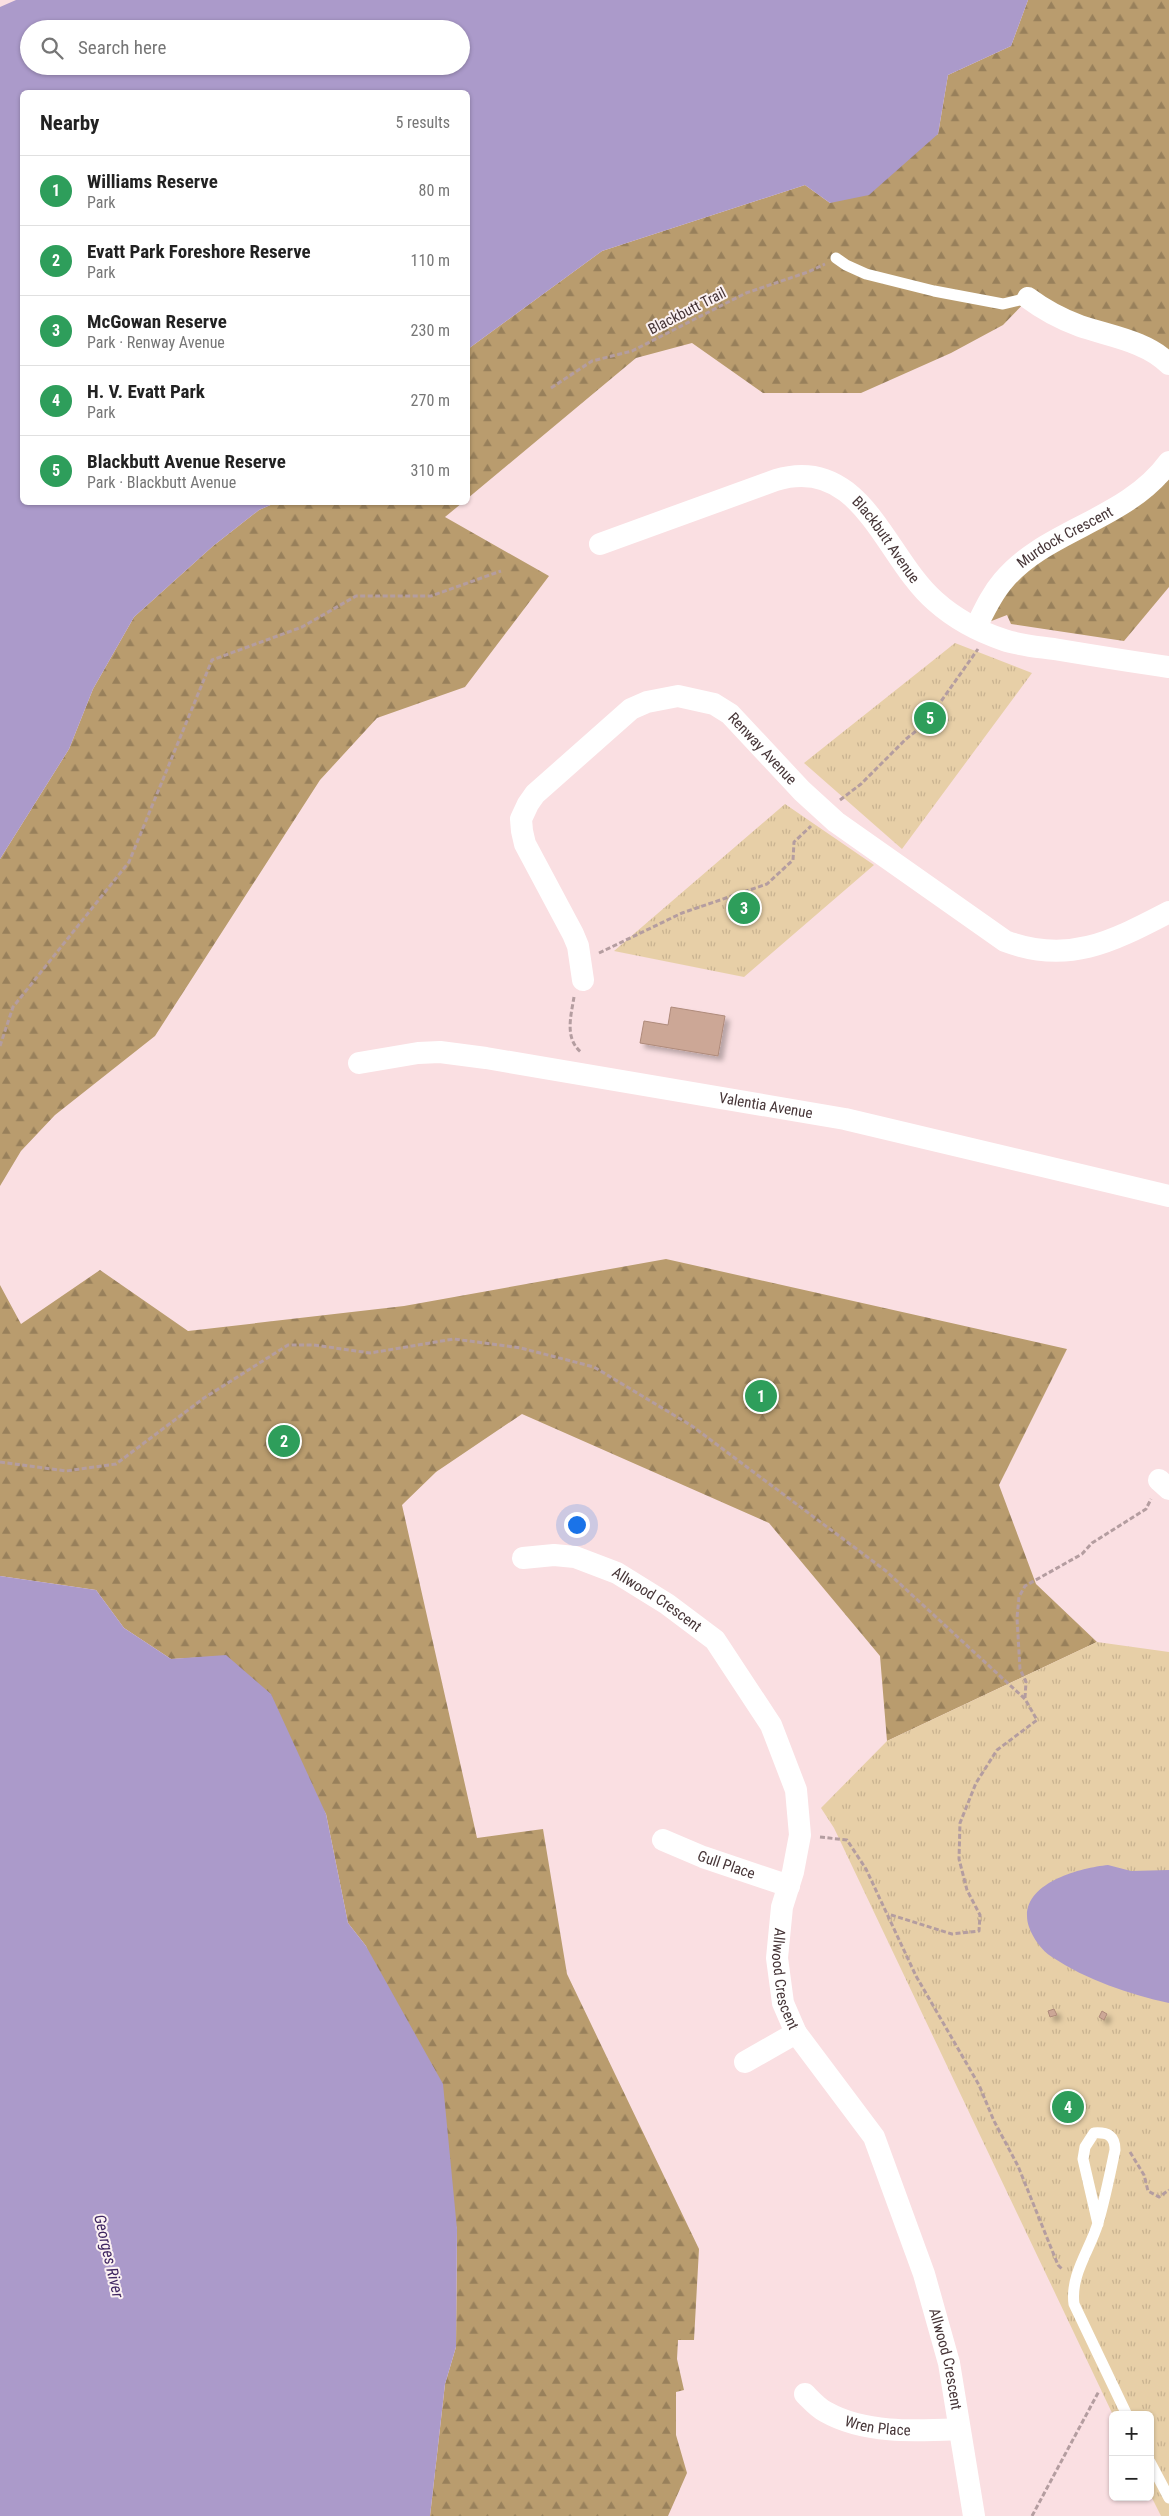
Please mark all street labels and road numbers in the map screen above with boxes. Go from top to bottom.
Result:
street label: Blackbutt Trail [645,284,729,338]
street label: Blackbutt Avenue [848,493,923,587]
street label: Murdock Crescent [1013,503,1116,572]
street label: Renway Avenue [724,709,800,788]
street label: Valentia Avenue [718,1089,814,1122]
street label: Allwood Crescent [609,1563,705,1636]
street label: Gull Place [695,1847,757,1883]
street label: Allwood Crescent [768,1927,803,2033]
street label: Allwood Crescent [925,2306,966,2411]
street label: Wren Place [842,2412,911,2439]

